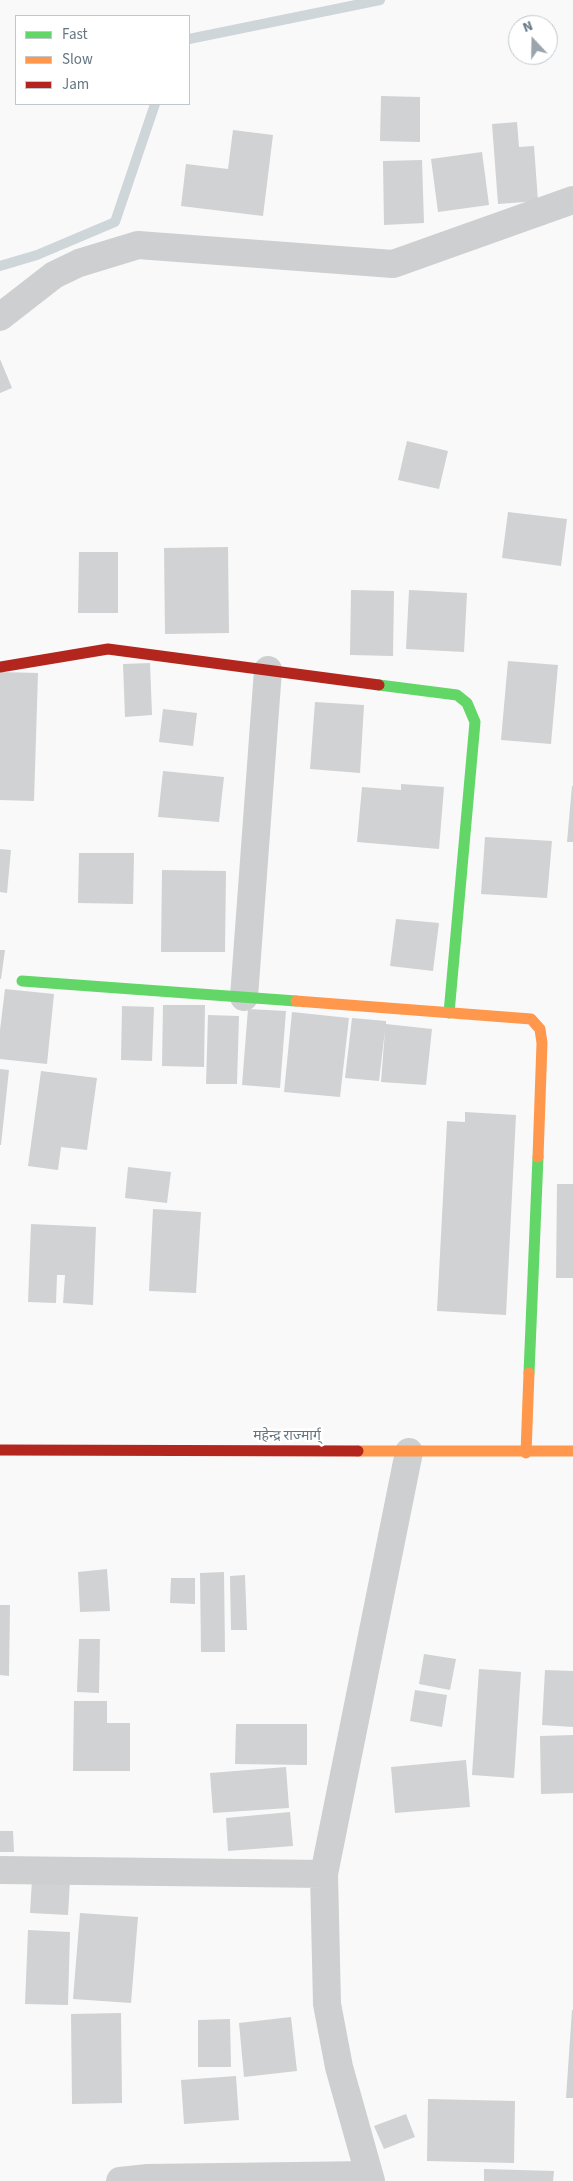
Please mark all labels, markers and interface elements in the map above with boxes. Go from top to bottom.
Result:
legend [15,15,190,105]
north arrow [508,15,558,65]
text: N [520,16,536,38]
text: Fast [62,24,88,45]
text: Slow [62,49,93,70]
text: Jam [62,74,89,95]
street label: महेन्द्र राज्मार्ग् [253,1429,321,1445]

